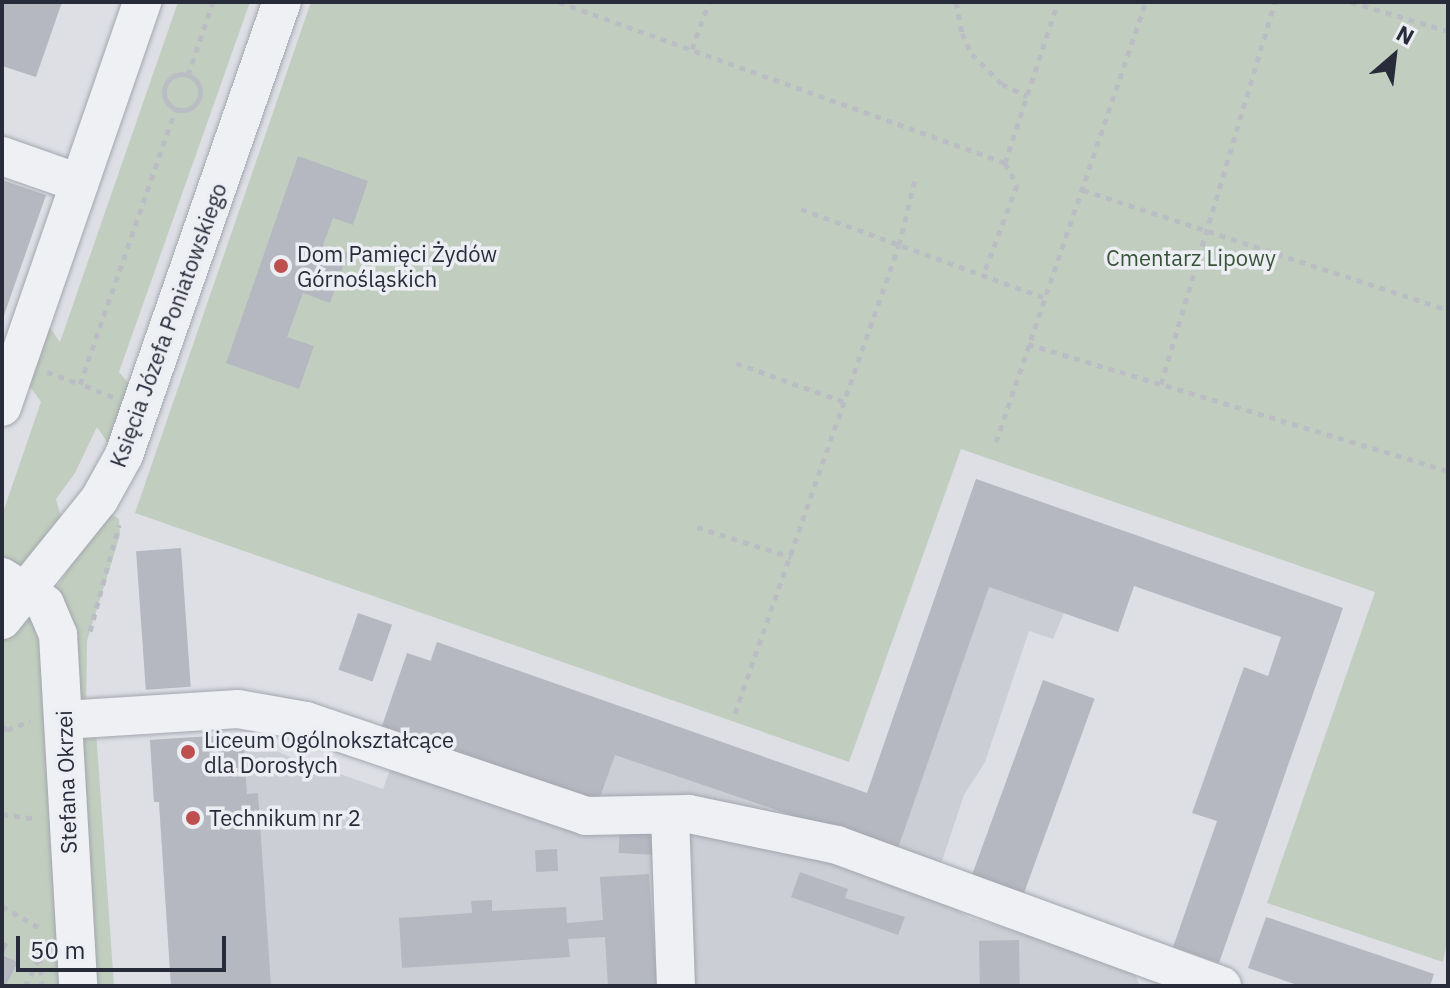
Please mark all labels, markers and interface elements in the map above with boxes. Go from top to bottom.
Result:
north arrow [1354,16,1434,96]
text: N [1392,18,1419,51]
street label: Księcia Józefa Poniatowskiego [104,179,232,471]
place label: Dom Pamięci Żydów Górnośląskich [297,240,497,292]
park label: Cmentarz Lipowy [1106,245,1276,271]
marker: Dom Pamięci Żydów Górnośląskich [272,257,290,275]
street label: Stefana Okrzei [50,710,82,854]
place label: Liceum Ogólnokształcące dla Dorosłych [204,726,454,778]
marker: Liceum Ogólnokształcące dla Dorosłych [179,743,197,761]
place label: Technikum nr 2 [209,805,361,831]
marker: Technikum nr 2 [184,809,202,827]
scale bar [20,920,230,970]
text: 50 m [30,934,85,966]

